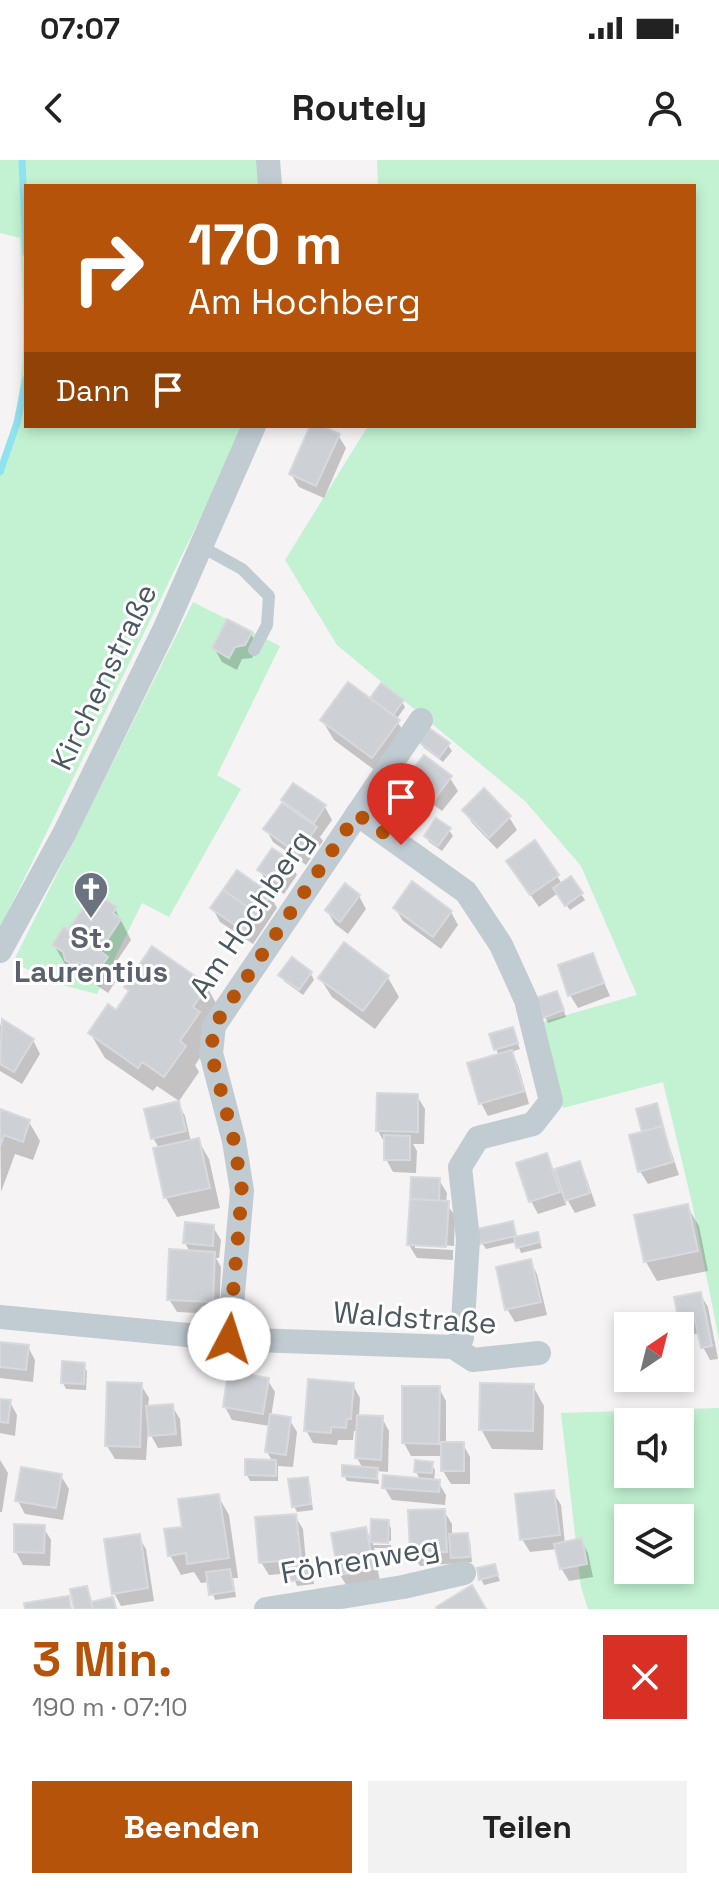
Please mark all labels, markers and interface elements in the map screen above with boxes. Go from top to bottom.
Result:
text: 07:07 [40,9,120,48]
text: Routely [292,85,427,131]
icon: back [32,86,76,130]
icon: person [643,86,687,130]
text: 170 m [188,209,342,280]
icon: right [56,216,160,320]
text: Am Hochberg [188,279,421,325]
icon: arrive [146,368,190,412]
text: Dann [56,371,130,410]
street label: Kirchenstraße [42,577,166,776]
pin [367,763,435,845]
icon: arrive [379,775,423,819]
street label: Am Hochberg [180,822,321,1005]
church icon: St. Laurentius [72,870,110,920]
place label: St. Laurentius [14,918,168,991]
street label: Waldstraße [332,1292,498,1343]
position arrow [187,1297,271,1381]
north arrow [614,1312,694,1392]
map controls [614,1312,694,1584]
button: sound [614,1408,694,1488]
button: layers [614,1504,694,1584]
street label: Föhrenweg [278,1526,442,1593]
text: 3 Min. [32,1629,172,1690]
button: close [603,1635,687,1719]
text: 190 m · 07:10 [32,1690,188,1724]
button: Beenden [32,1781,352,1873]
button: Teilen [368,1781,687,1873]

